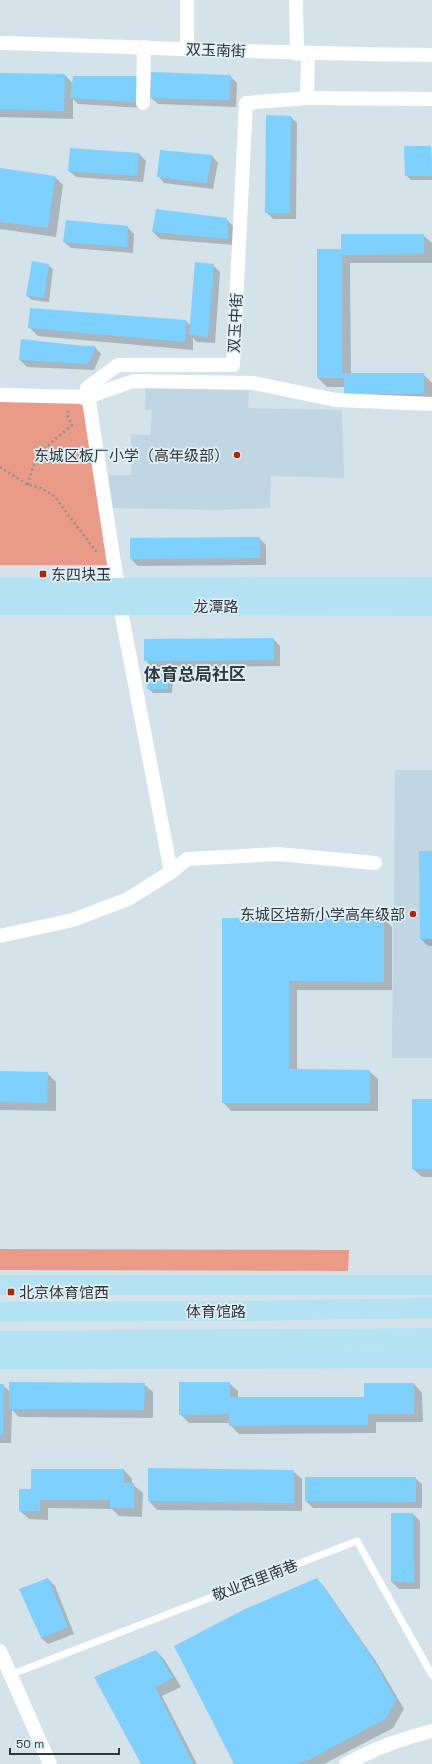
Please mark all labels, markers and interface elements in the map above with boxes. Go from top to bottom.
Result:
street label: 双玉南街 [186,39,246,61]
street label: 双玉中街 [224,293,246,353]
place label: 东城区板厂小学（高年级部） [34,446,229,465]
marker: 东城区板厂小学（高年级部） [232,450,242,460]
place label: 东四块玉 [51,565,111,584]
marker: 东四块玉 [38,569,48,579]
street label: 龙潭路 [193,597,239,616]
district label: 体育总局社区 [144,663,246,685]
place label: 东城区培新小学高年级部 [240,905,405,924]
marker: 东城区培新小学高年级部 [408,909,418,919]
place label: 北京体育馆西 [19,1283,109,1302]
marker: 北京体育馆西 [6,1287,16,1297]
street label: 体育馆路 [186,1302,246,1321]
street label: 敬业西里南巷 [210,1555,300,1605]
scale bar [10,1730,119,1756]
text: 50 m [16,1736,44,1752]

